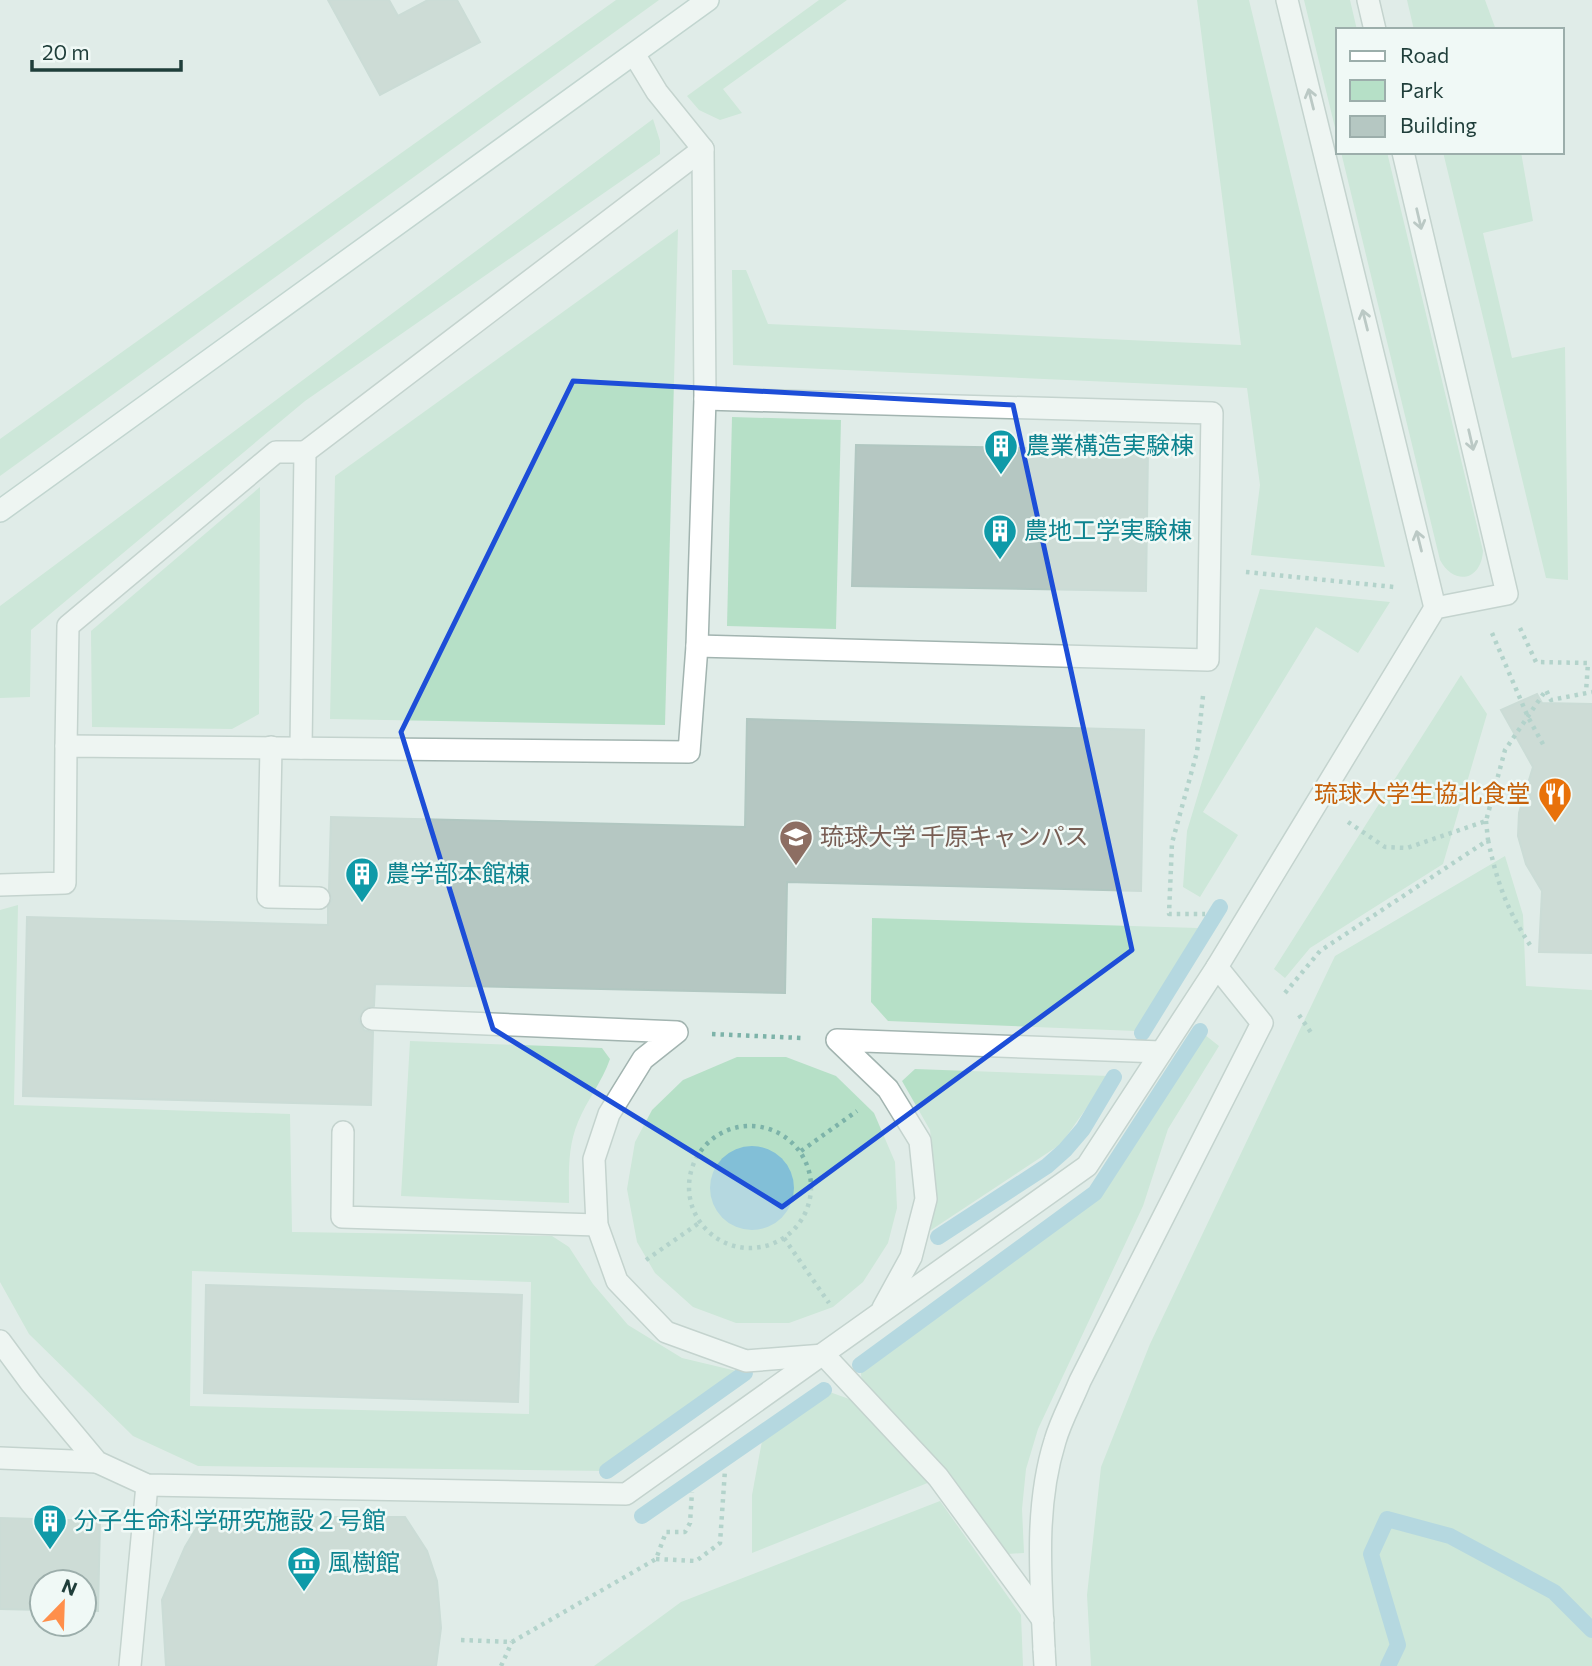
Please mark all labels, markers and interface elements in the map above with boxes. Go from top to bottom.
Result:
scale bar [32,28,180,72]
legend [1336,28,1564,154]
text: 20 m [42,39,90,64]
text: Road [1400,42,1449,67]
text: Park [1400,77,1444,102]
one-way arrow [1304,88,1317,111]
text: Building [1400,112,1477,137]
one-way arrow [1413,207,1426,230]
one-way arrow [1358,310,1371,332]
building icon: 農業構造実験棟 [982,427,1020,476]
one-way arrow [1465,428,1478,451]
place label: 農業構造実験棟 [1026,430,1194,459]
building icon: 農地工学実験棟 [981,512,1019,561]
place label: 農地工学実験棟 [1024,515,1192,544]
one-way arrow [1412,531,1425,553]
restaurant icon: 琉球大学生協北食堂 [1536,775,1574,824]
place label: 琉球大学生協北食堂 [1314,778,1530,807]
school or university icon: 琉球大学 千原キャンパス [777,818,815,867]
place label: 琉球大学 千原キャンパス [820,821,1089,850]
building icon: 農学部本館棟 [343,855,381,904]
place label: 農学部本館棟 [386,858,530,887]
building icon: 分子生命科学研究施設２号館 [31,1502,69,1551]
place label: 分子生命科学研究施設２号館 [74,1505,386,1534]
museum icon: 風樹館 [285,1544,323,1593]
place label: 風樹館 [328,1547,400,1576]
north arrow [28,1568,98,1638]
text: N [59,1574,81,1600]

